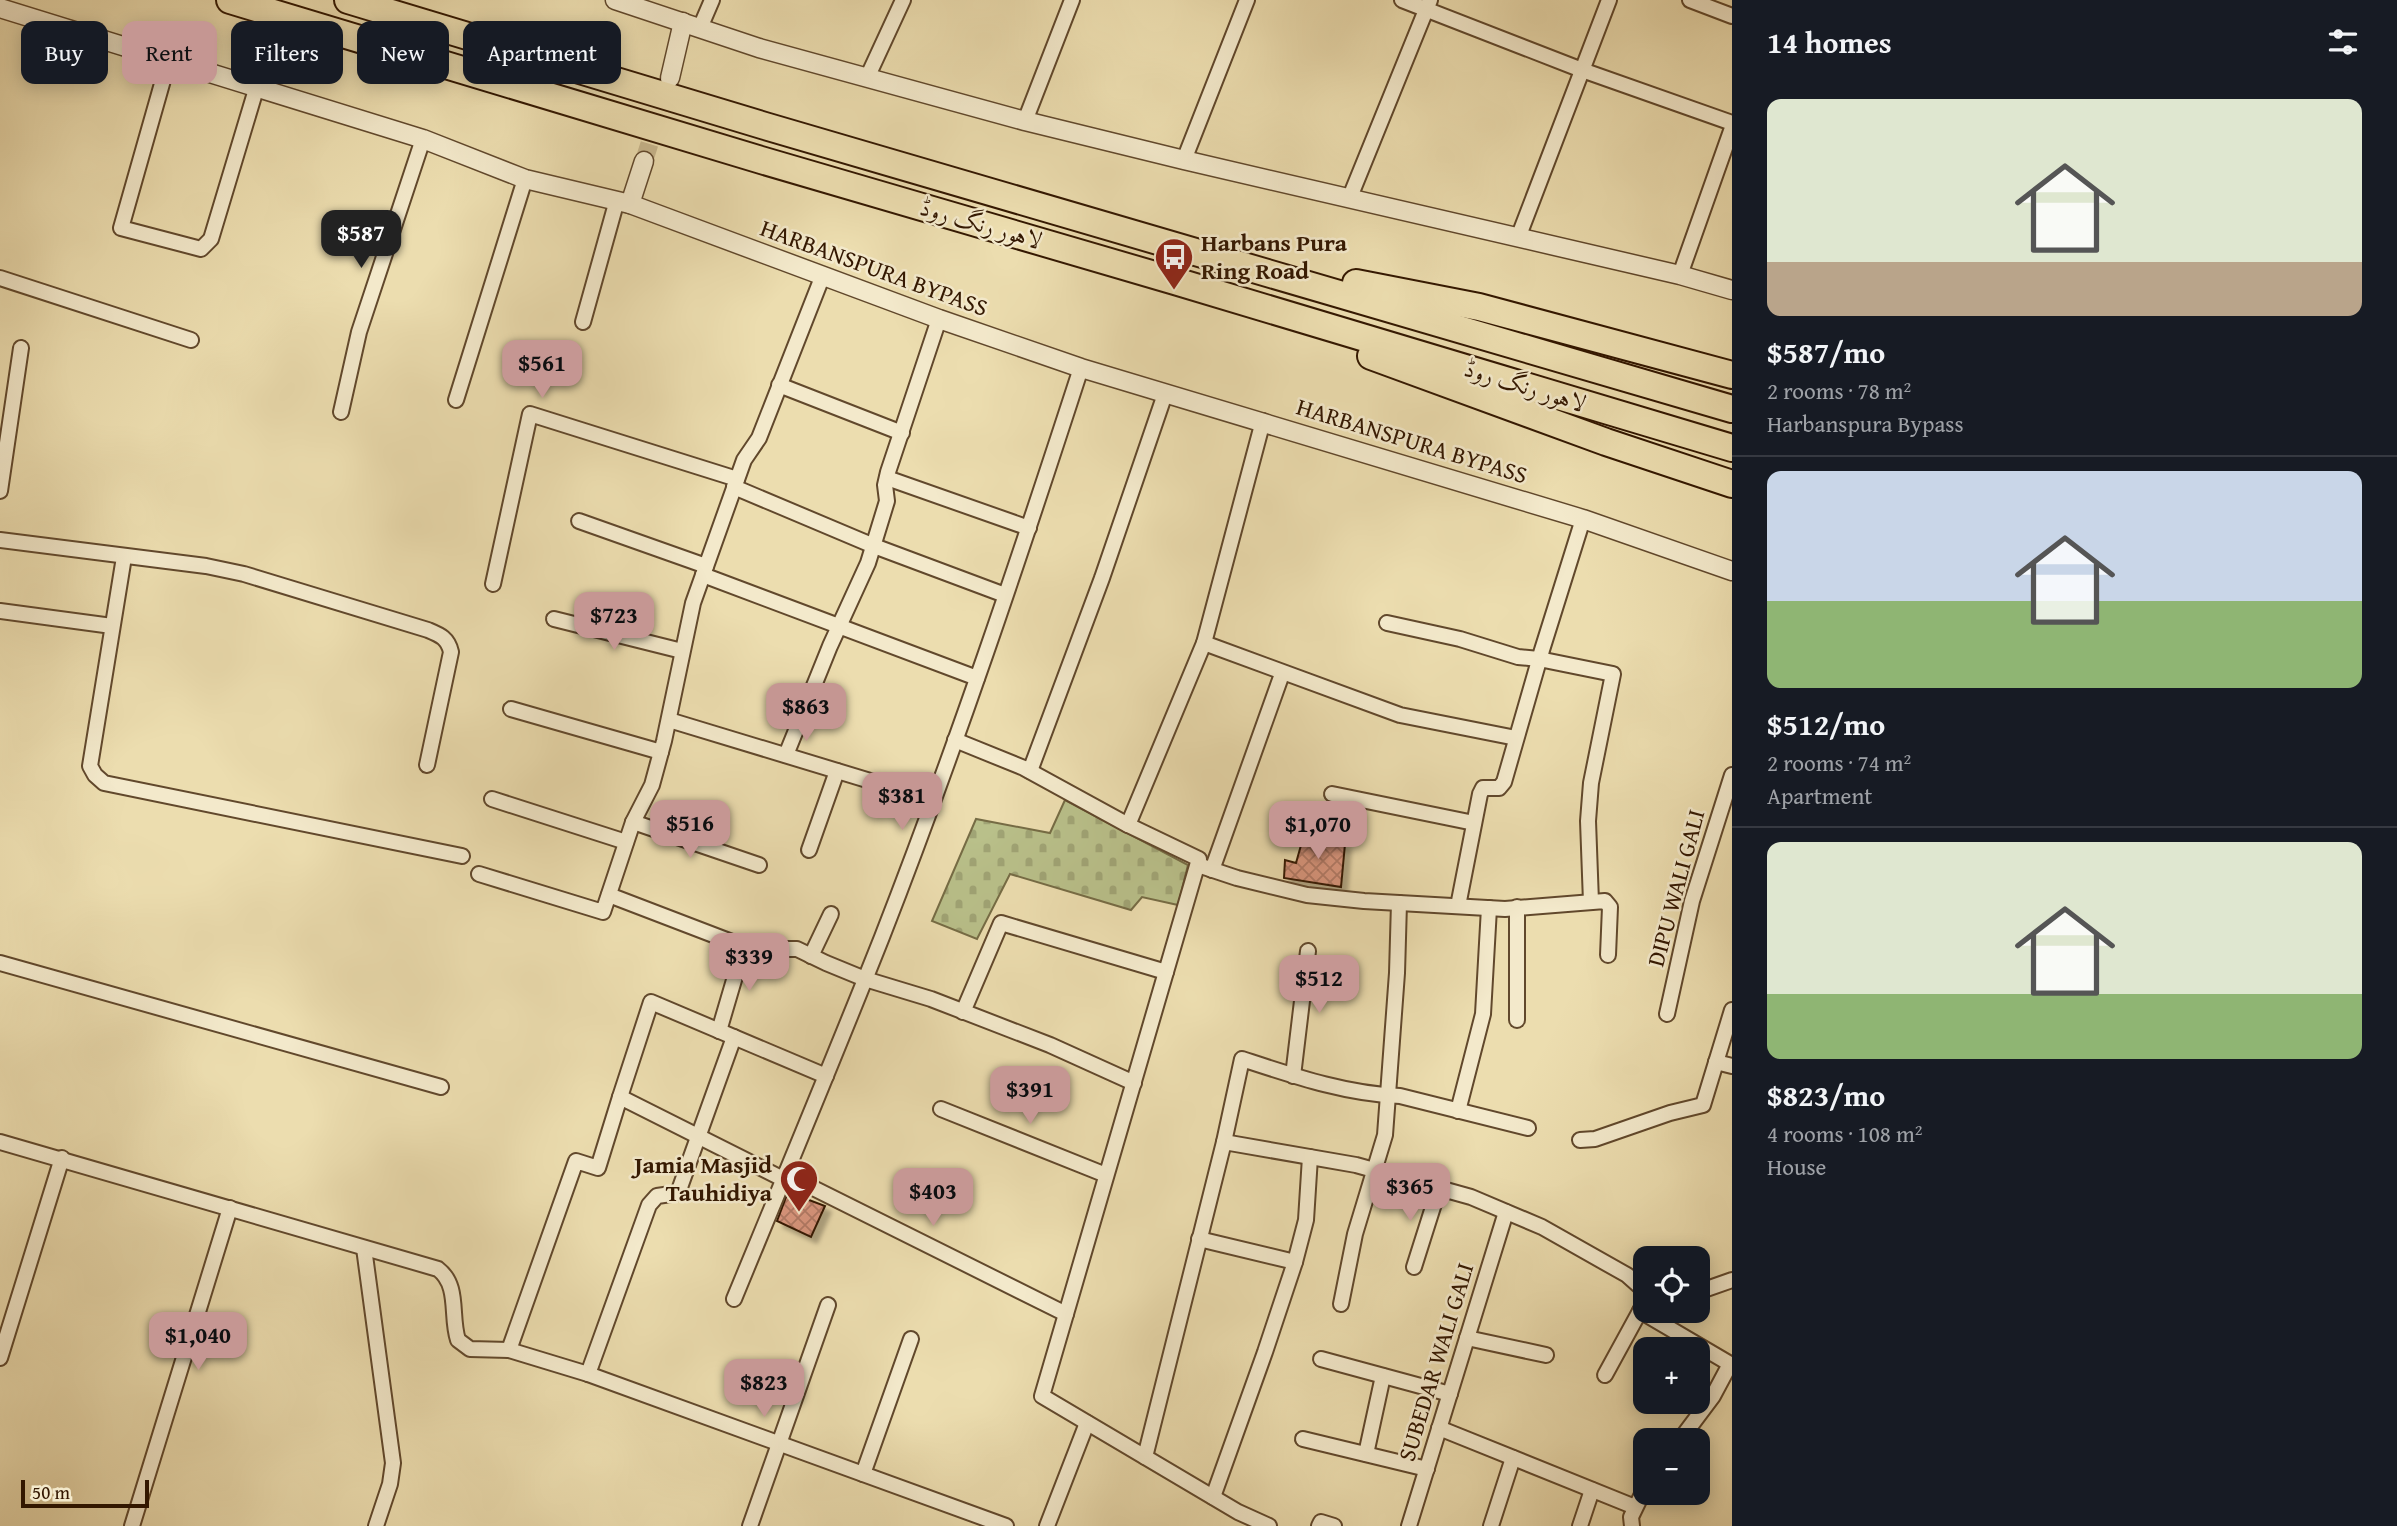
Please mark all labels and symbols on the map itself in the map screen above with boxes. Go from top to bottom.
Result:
street label: لاہور رنگ روڈ [916,189,1047,258]
pin: $587 [320,210,402,270]
street label: HARBANSPURA BYPASS [756,210,993,325]
place label: Harbans Pura Ring Road [1201,225,1348,288]
bus stop icon: Harbans Pura Ring Road [1153,236,1195,291]
pin: $561 [501,340,583,400]
street label: لاہور رنگ روڈ [1460,350,1590,421]
street label: HARBANSPURA BYPASS [1292,389,1532,492]
pin: $723 [573,592,655,652]
pin: $863 [765,684,847,743]
pin: $381 [861,772,943,832]
pin: $516 [649,800,731,860]
pin: $1,070 [1261,802,1375,861]
street label: DIPU WALI GALI [1638,805,1713,970]
pin: $339 [708,934,790,993]
pin: $512 [1278,956,1360,1015]
pin: $391 [989,1066,1071,1126]
place label: Jamia Masjid Tauhidiya [630,1147,773,1210]
mosque icon: Jamia Masjid Tauhidiya [778,1158,820,1213]
pin: $365 [1369,1164,1451,1223]
pin: $403 [892,1168,974,1228]
street label: SUBEDAR WALI GALI [1389,1258,1482,1465]
pin: $1,040 [141,1312,255,1372]
pin: $823 [723,1360,805,1419]
scale bar [21,1477,149,1509]

